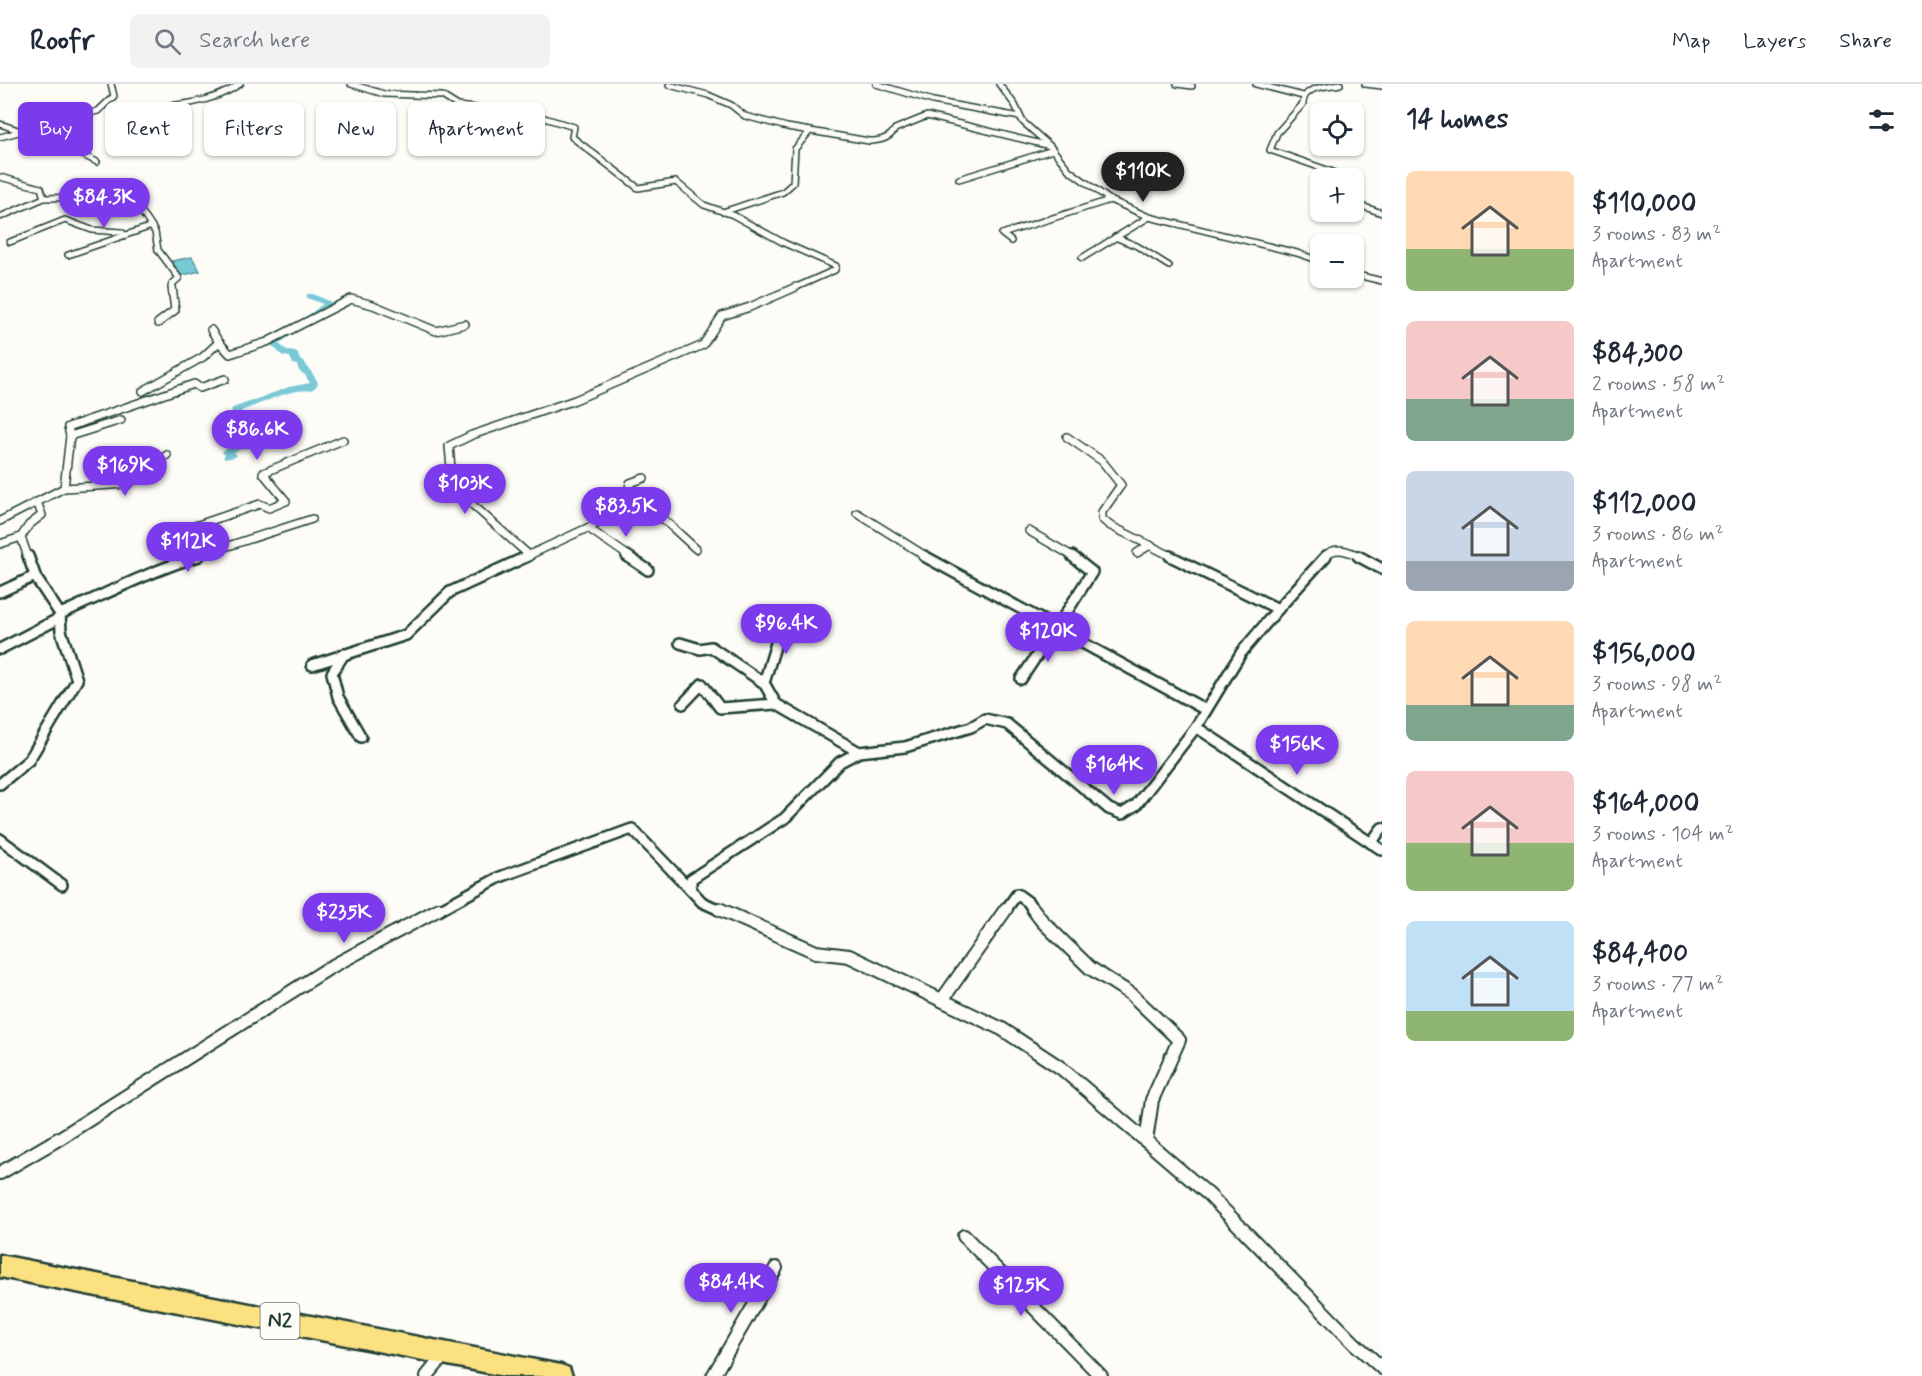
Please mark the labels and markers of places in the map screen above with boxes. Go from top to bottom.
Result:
pin: $110K [1101,152,1185,203]
pin: $84.3K [55,178,153,229]
pin: $86.6K [208,410,306,461]
pin: $169K [83,446,167,497]
pin: $103K [423,464,507,515]
pin: $83.5K [577,487,675,538]
pin: $112K [146,522,230,573]
pin: $96.4K [737,604,835,655]
pin: $120K [1006,612,1090,663]
pin: $156K [1255,725,1339,776]
pin: $164K [1072,745,1156,796]
pin: $235K [302,893,386,944]
pin: $84.4K [682,1263,780,1314]
pin: $125K [979,1266,1063,1317]

